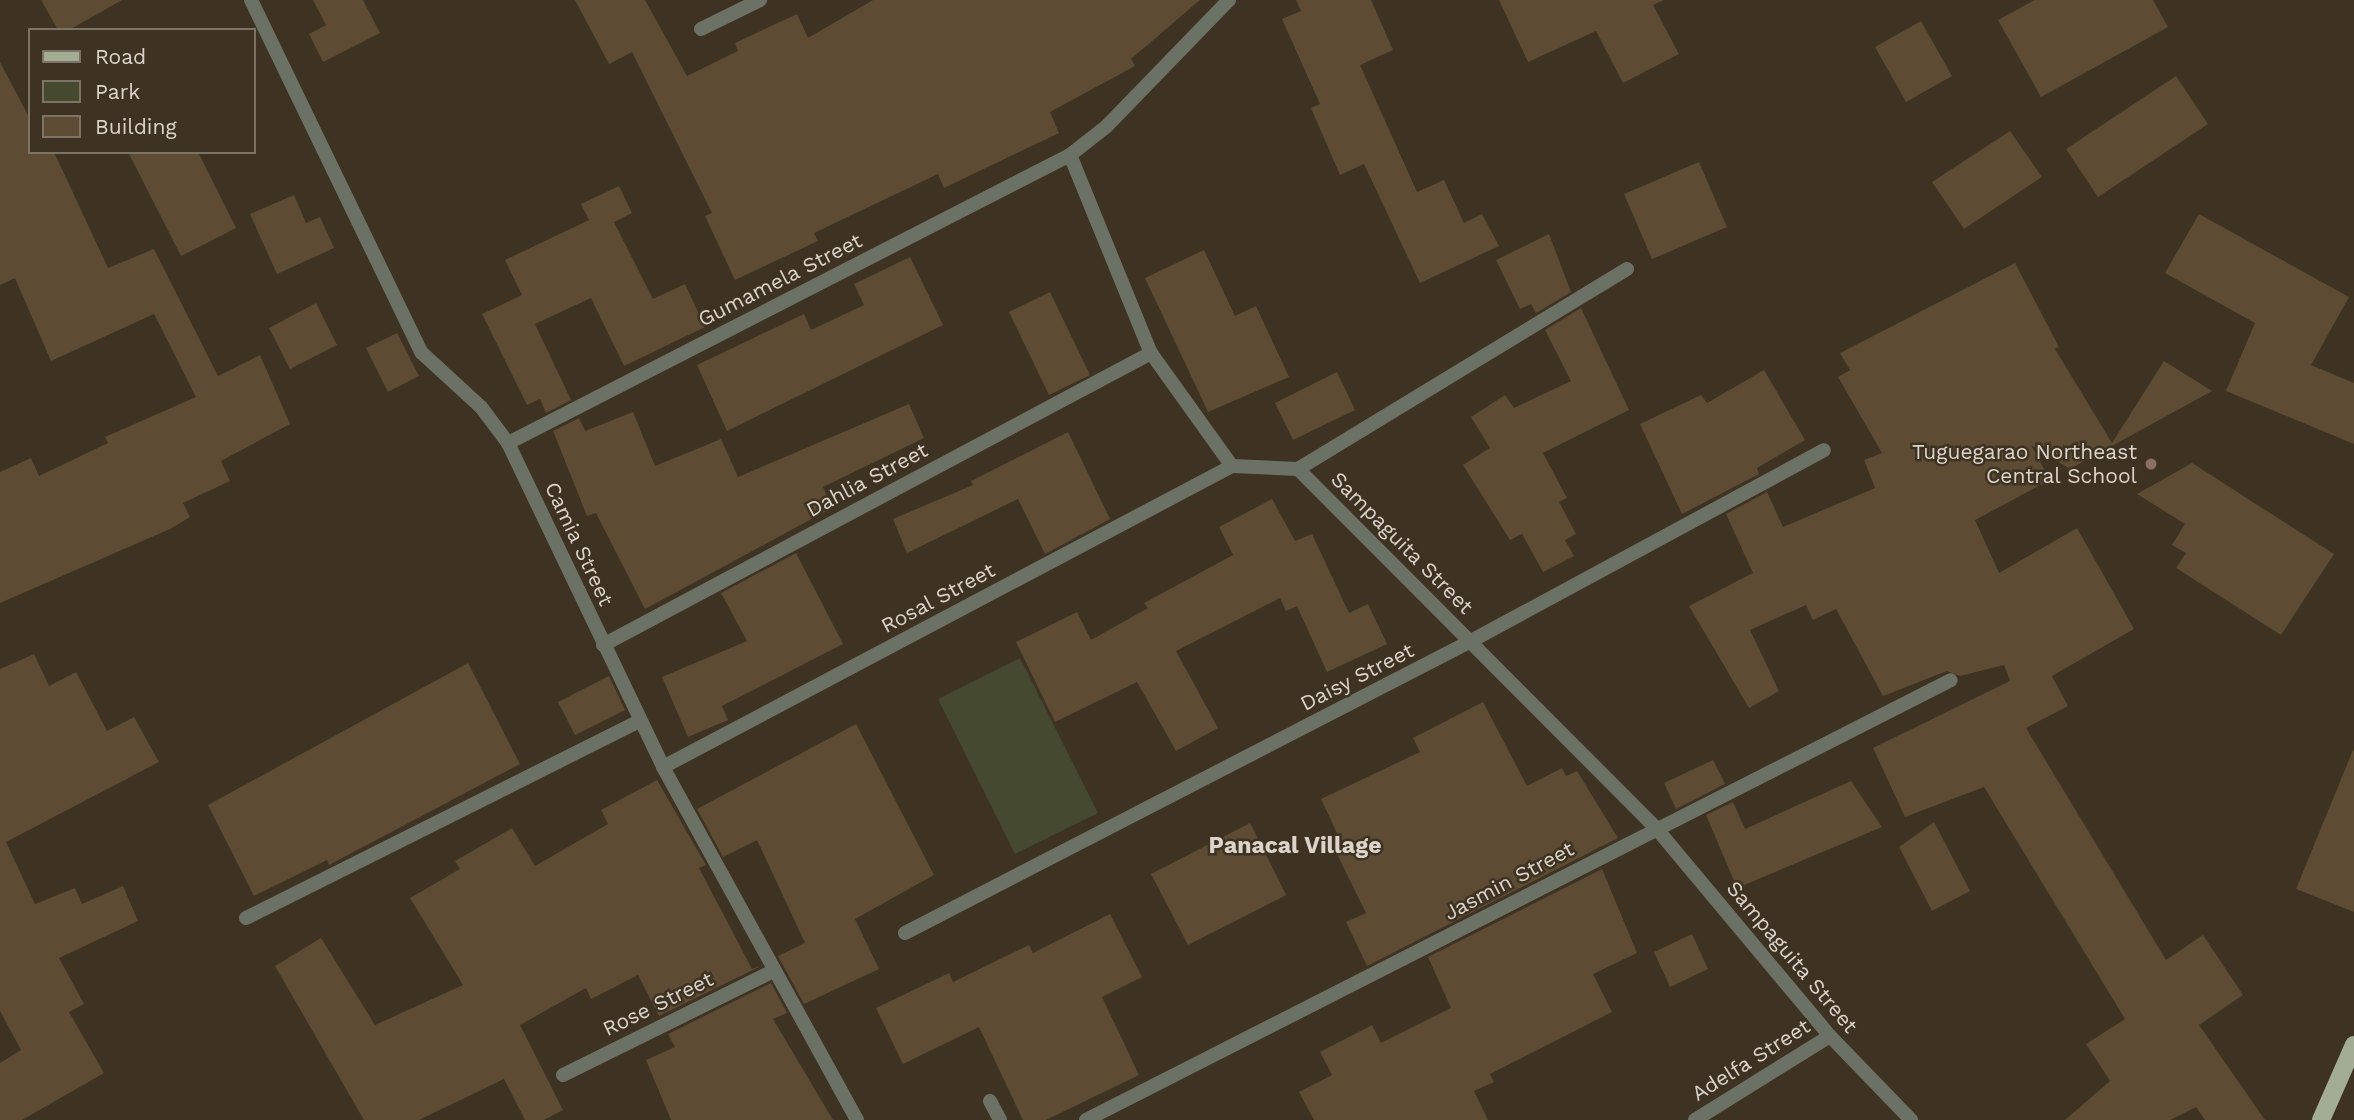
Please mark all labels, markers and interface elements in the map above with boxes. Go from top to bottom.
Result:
legend [28,28,256,154]
text: Road [95,44,146,69]
text: Park [95,79,140,104]
text: Building [95,114,177,139]
street label: Gumamela Street [694,228,866,332]
street label: Dahlia Street [802,437,932,523]
place label: Tuguegarao Northeast Central School [1912,439,2137,489]
marker: Tuguegarao Northeast Central School [2143,456,2159,472]
street label: Sampaguita Street [1326,467,1478,619]
street label: Camia Street [539,478,619,610]
street label: Rosal Street [876,557,1000,639]
street label: Daisy Street [1296,638,1418,716]
district label: Panacal Village [1208,832,1382,860]
street label: Jasmin Street [1440,836,1578,926]
street label: Sampaguita Street [1721,876,1863,1038]
street label: Rose Street [599,966,717,1042]
street label: Adelfa Street [1687,1013,1815,1107]

